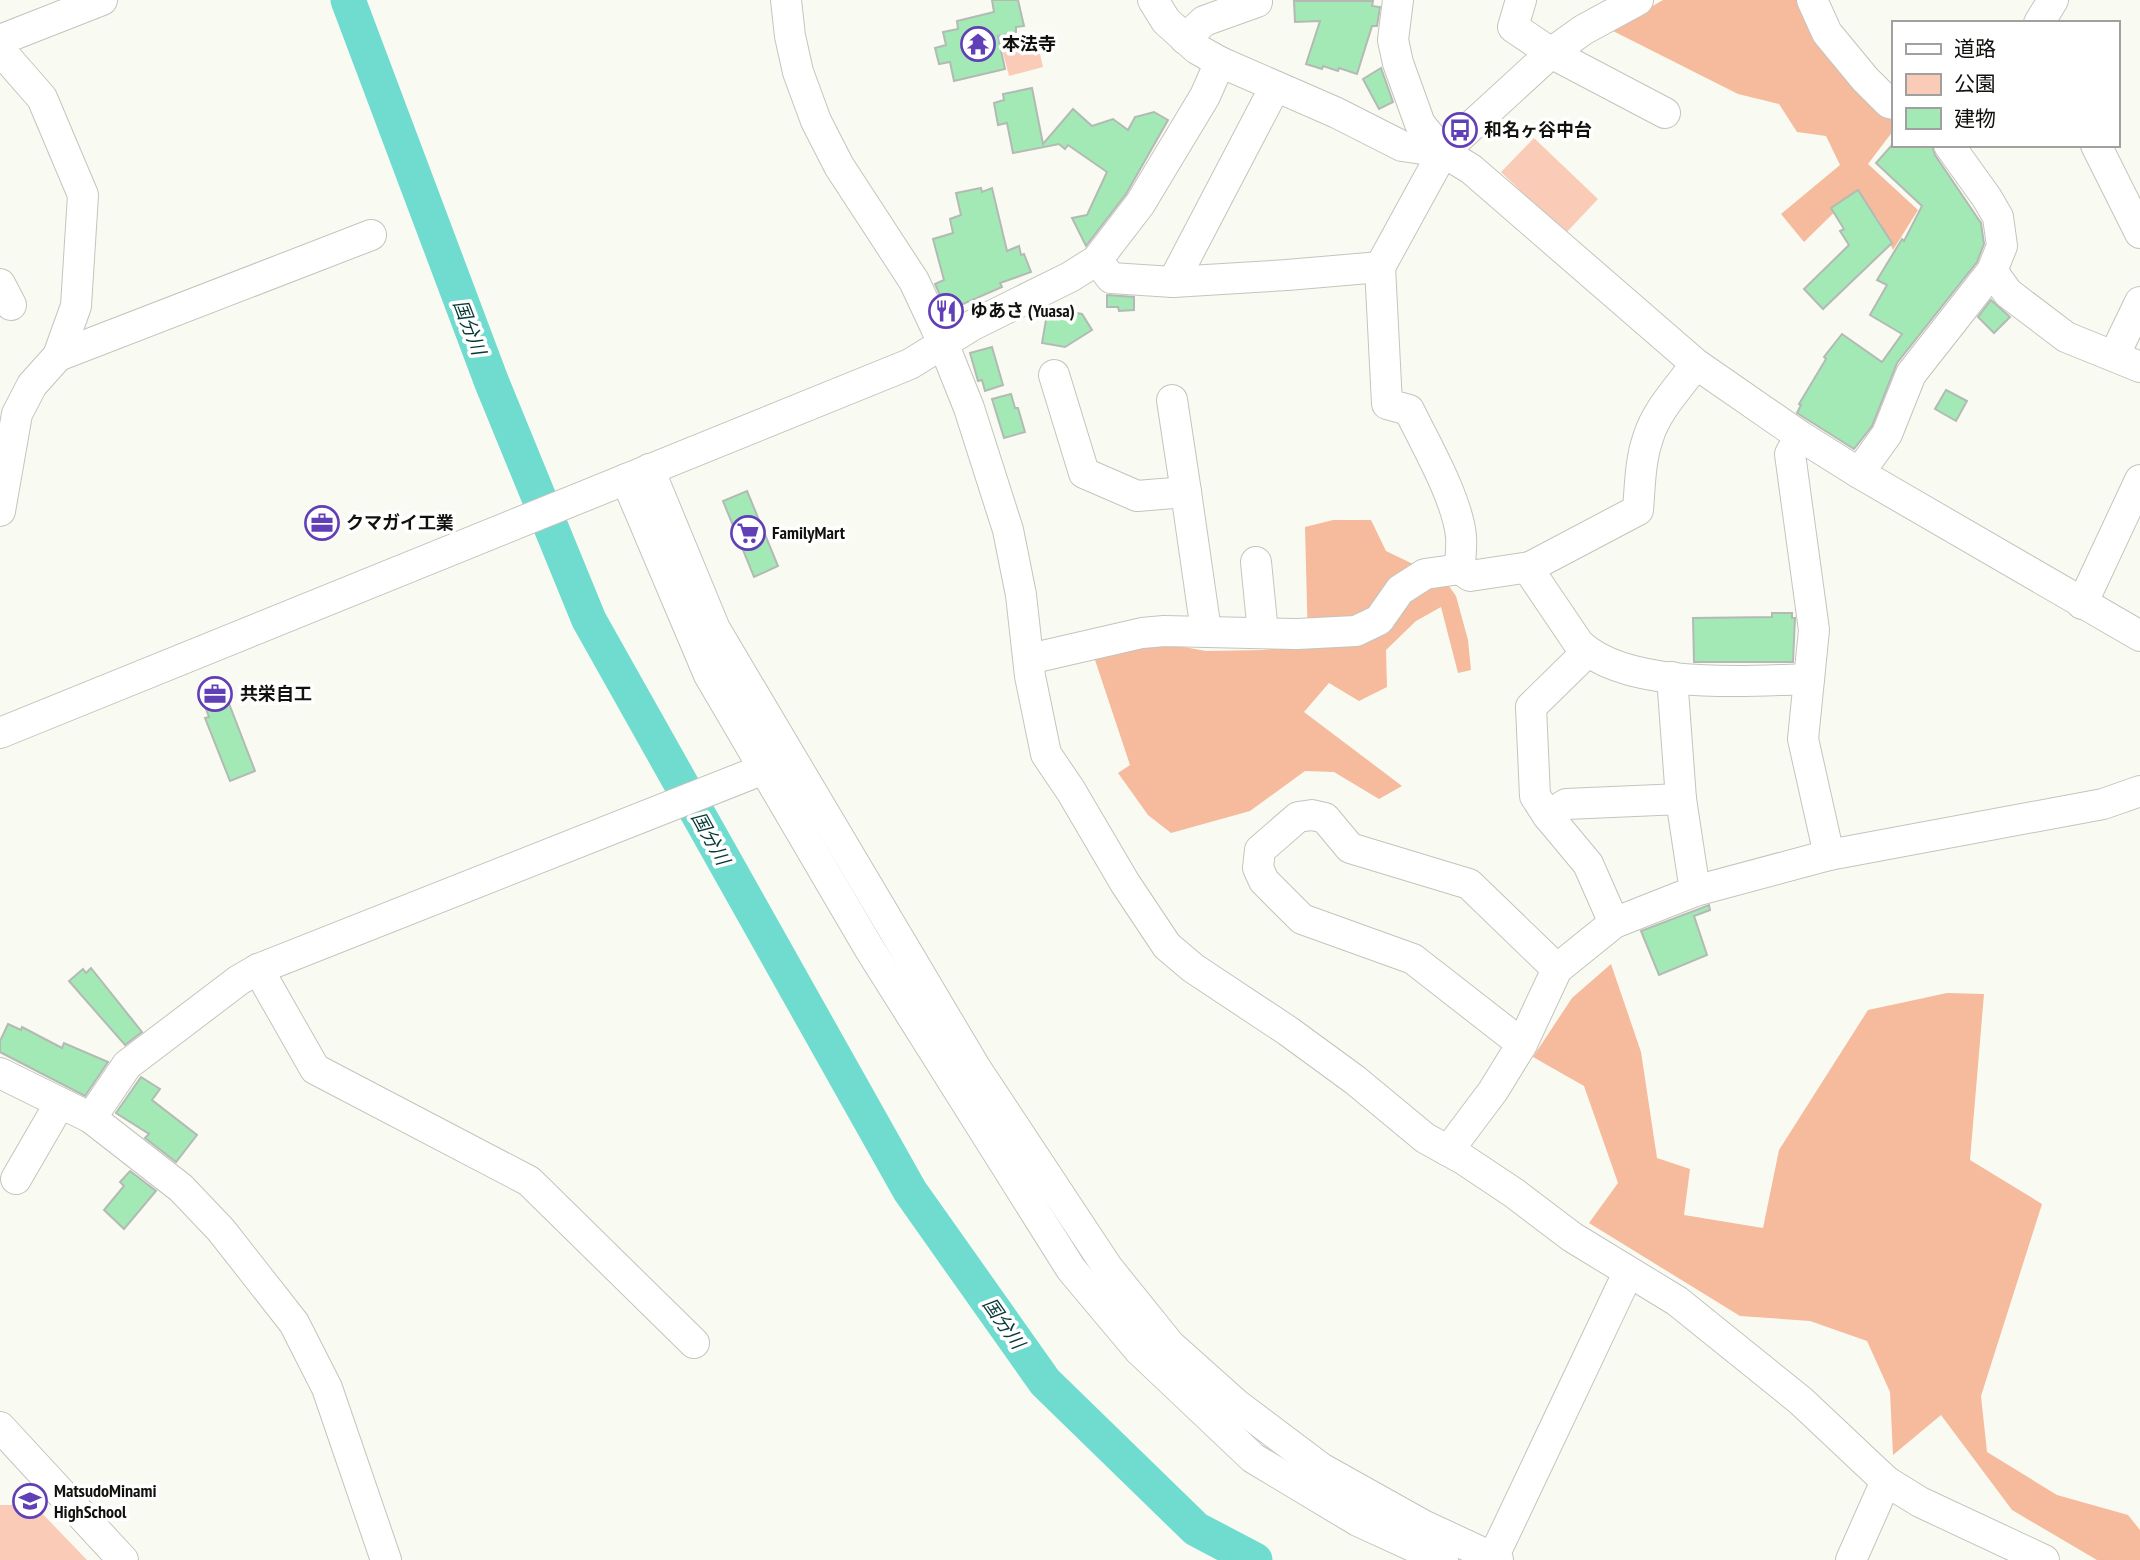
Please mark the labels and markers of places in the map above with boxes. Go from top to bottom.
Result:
temple icon: 本法寺 [959,25,997,63]
place label: 本法寺 [1002,32,1056,55]
bus stop icon: 和名ヶ谷中台 [1441,111,1479,149]
place label: 和名ヶ谷中台 [1484,118,1592,141]
restaurant icon: ゆあさ (Yuasa) [927,292,965,330]
place label: ゆあさ (Yuasa) [970,299,1075,322]
office icon: クマガイ工業 [303,504,341,542]
place label: クマガイ工業 [346,511,454,534]
supermarket icon: FamilyMart [729,514,767,552]
place label: FamilyMart [772,521,846,544]
office icon: 共栄自工 [196,675,234,713]
place label: 共栄自工 [240,682,312,705]
place label: MatsudoMinami HighSchool [54,1479,156,1523]
school or university icon: MatsudoMinami HighSchool [11,1482,49,1520]

